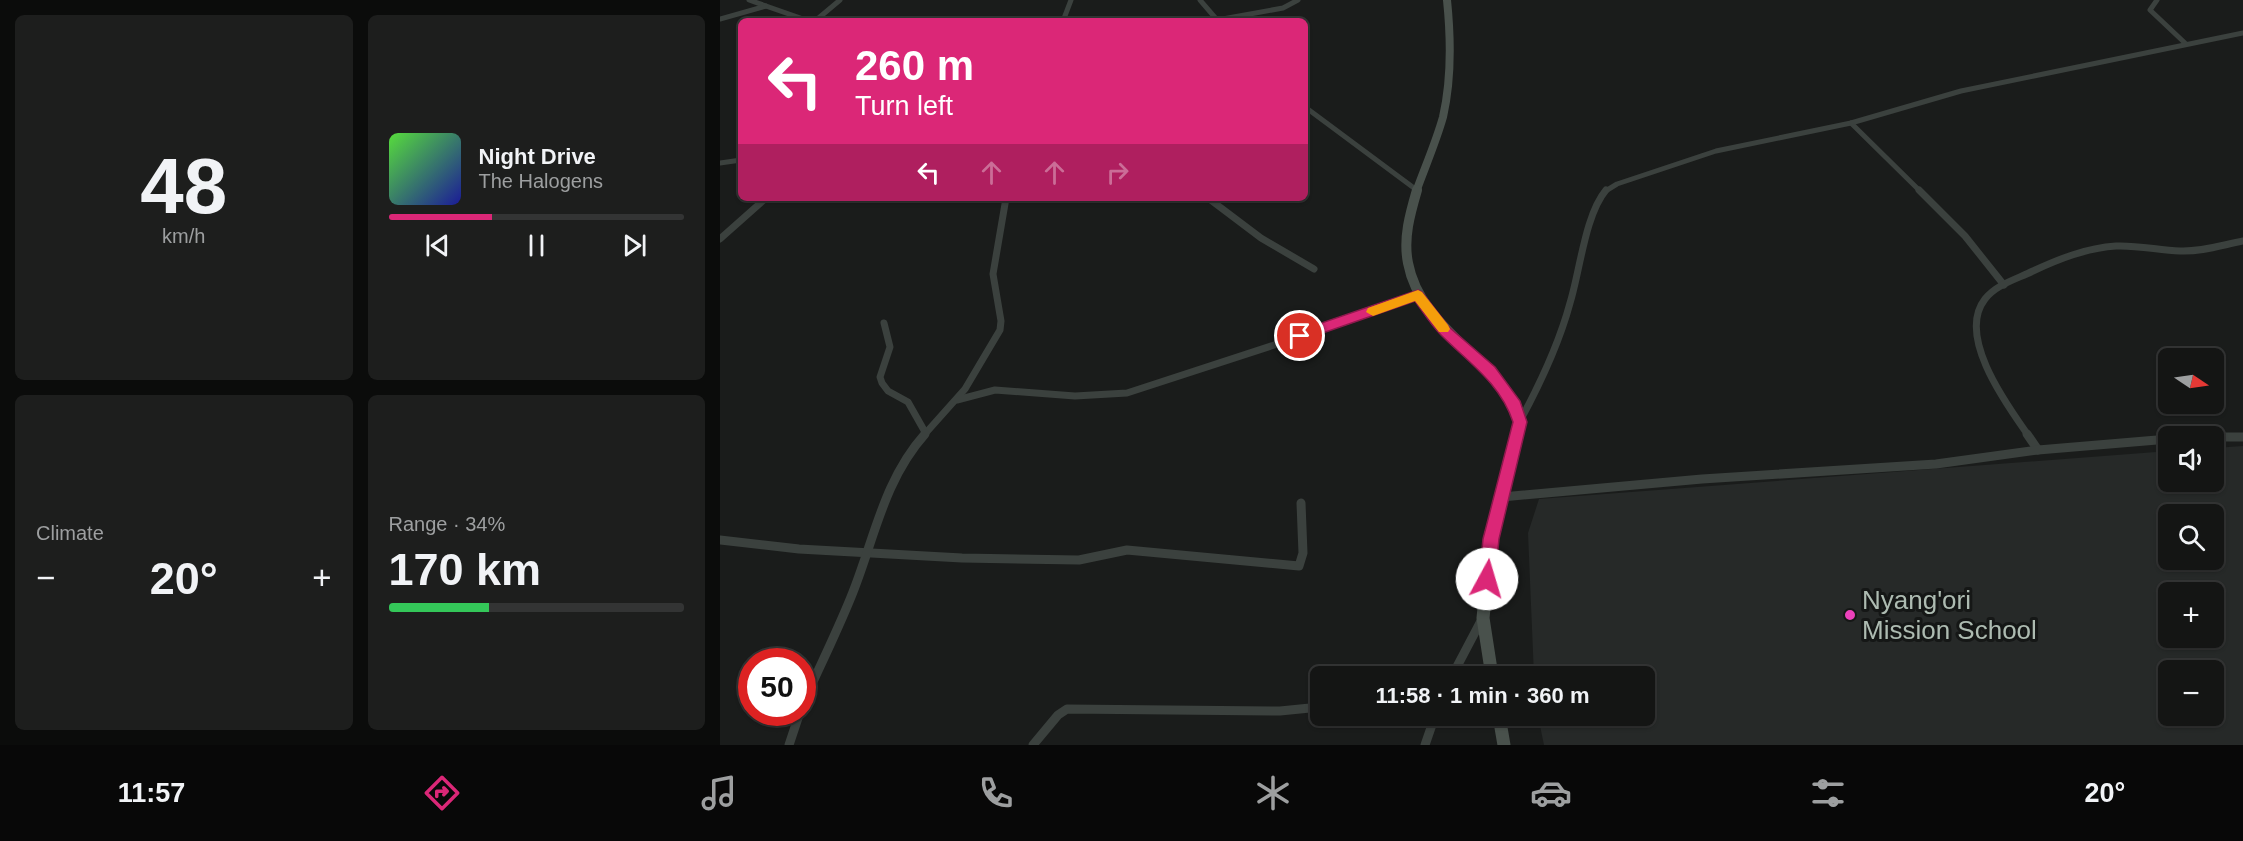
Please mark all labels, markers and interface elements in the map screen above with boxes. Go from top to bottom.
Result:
icon: left [756,42,834,120]
text: 260 m [855,42,974,89]
text: Turn left [855,91,953,121]
text: 48 [140,142,227,230]
text: Night Drive [479,144,596,169]
icon: left [912,156,945,189]
icon: ahead [975,156,1008,189]
icon: ahead [1038,156,1071,189]
icon: right [1101,156,1134,189]
text: The Halogens [479,170,603,192]
text: km/h [162,225,205,247]
icon: previous [421,229,454,262]
icon: pause [520,229,553,262]
icon: next [618,229,651,262]
pin [1274,310,1325,361]
icon: arrive [1283,319,1316,352]
north arrow [2158,348,2224,414]
map controls [2158,348,2224,726]
button: sound [2158,426,2224,492]
button: search [2158,504,2224,570]
text: Range · 34% [389,513,505,535]
text: Climate [36,522,104,544]
text: 170 km [389,544,541,595]
position arrow [1455,547,1519,611]
text: 20° [150,553,218,604]
text: − [36,559,55,596]
text: + [312,559,332,596]
button: + [2158,582,2224,648]
place label: Nyang'ori Mission School [1862,585,2037,645]
marker: Nyang'ori Mission School [1843,608,1857,622]
speed limit sign: 50 [738,648,816,726]
button: − [2158,660,2224,726]
text: 11:58 · 1 min · 360 m [1376,683,1590,708]
icon: directions [421,772,463,814]
icon: music [698,772,740,814]
icon: phone [975,772,1017,814]
icon: climate [1252,772,1294,814]
icon: car [1530,772,1572,814]
icon: filters [1807,772,1849,814]
text: 11:57 [118,778,185,808]
text: 20° [2084,778,2125,808]

